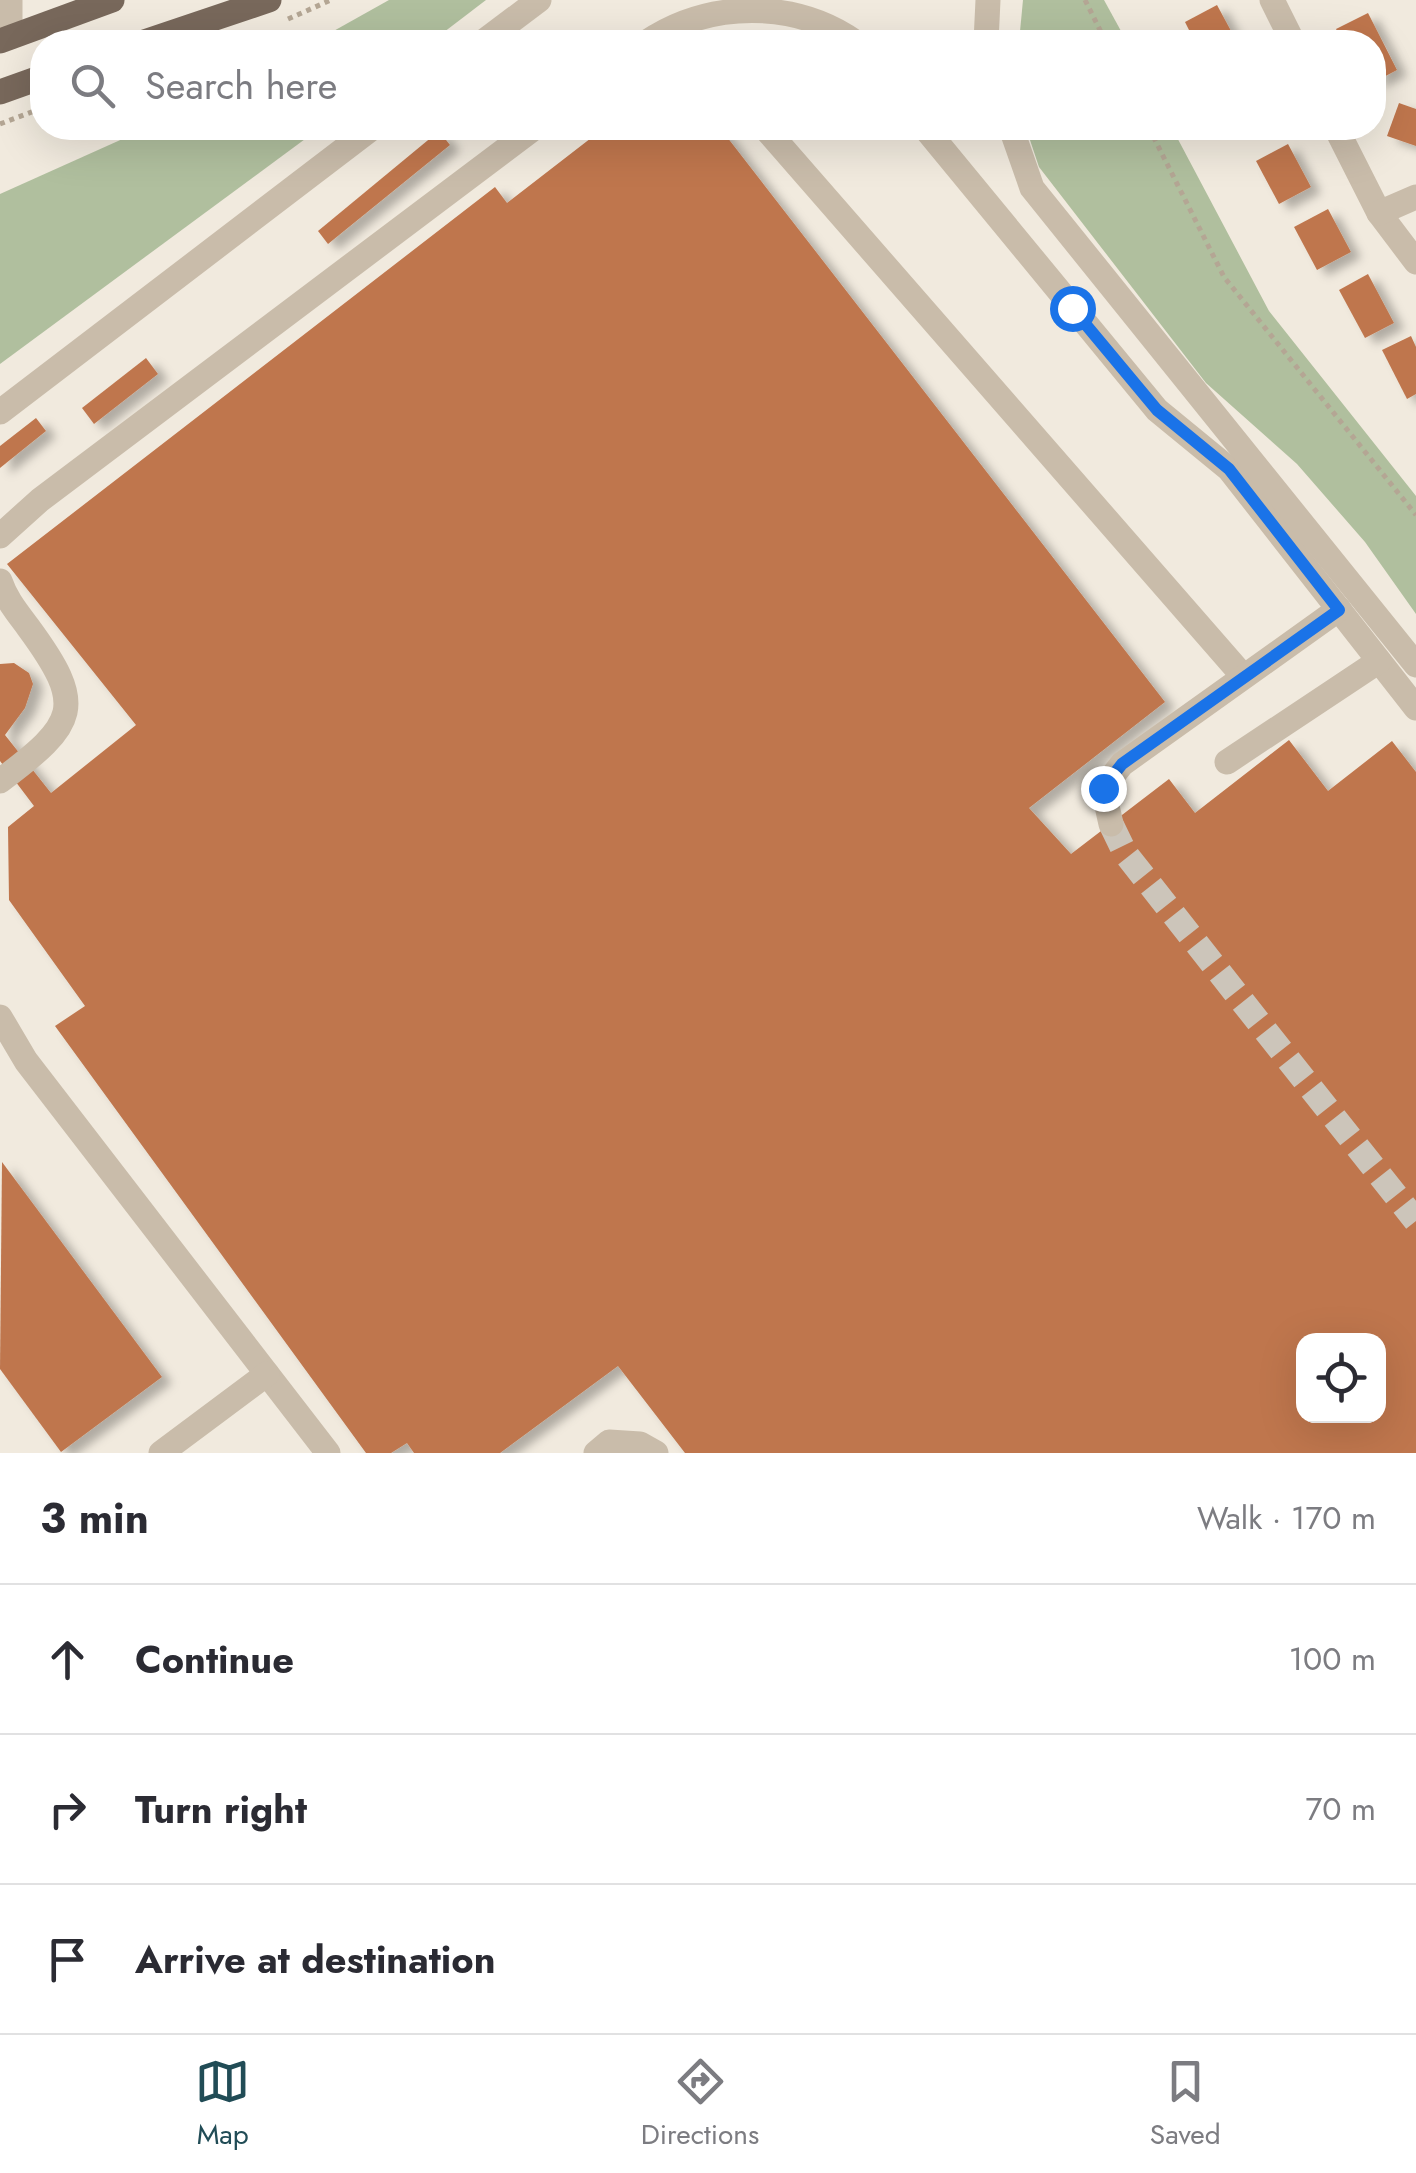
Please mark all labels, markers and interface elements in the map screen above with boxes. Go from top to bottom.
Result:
search box [30,30,1386,140]
icon: search [65,58,120,113]
text: Search here [145,58,337,113]
route start [1050,286,1096,332]
route end [1081,766,1127,812]
map controls [1296,1333,1386,1423]
button: locate [1296,1333,1386,1423]
text: 3 min [40,1488,149,1549]
text: Walk · 170 m [1197,1495,1376,1541]
icon: ahead [40,1632,95,1687]
text: Continue [135,1632,294,1687]
text: 100 m [1289,1636,1376,1682]
icon: right [40,1782,95,1837]
text: Turn right [135,1782,307,1837]
text: 70 m [1305,1786,1376,1832]
icon: arrive [40,1932,95,1987]
text: Arrive at destination [135,1932,496,1987]
tab: Map [195,2054,250,2155]
tab: Directions [641,2054,759,2155]
tab: Saved [1150,2054,1221,2155]

